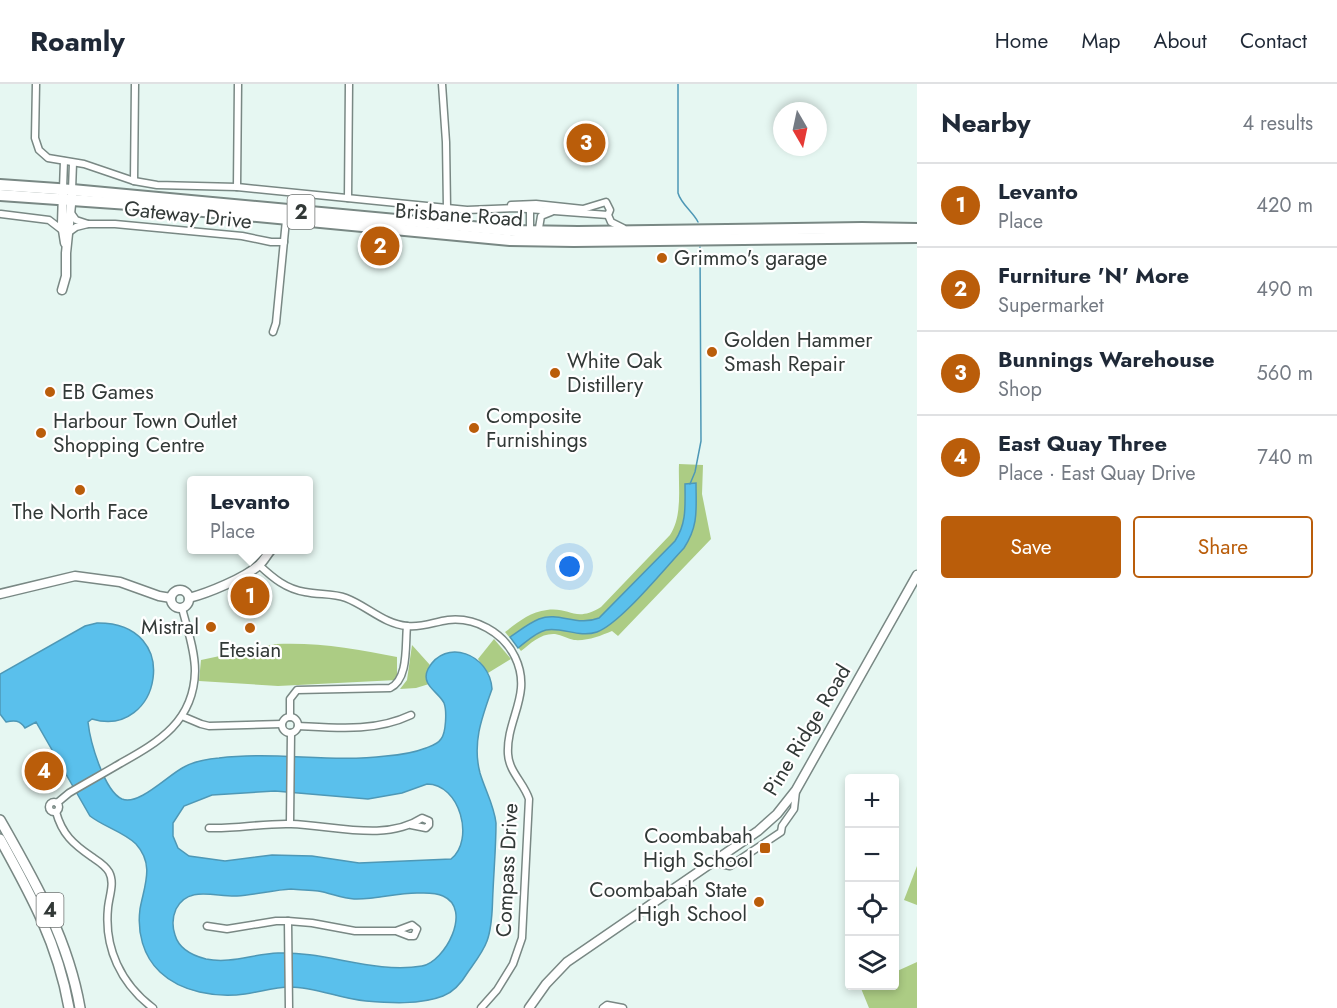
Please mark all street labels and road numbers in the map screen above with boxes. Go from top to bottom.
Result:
street label: Gateway Drive [123,193,254,237]
road number: 2 [288,195,314,229]
street label: Brisbane Road [394,196,524,234]
street label: Pine Ridge Road [756,659,858,801]
street label: Compass Drive [489,802,526,938]
road number: 4 [36,893,64,927]

